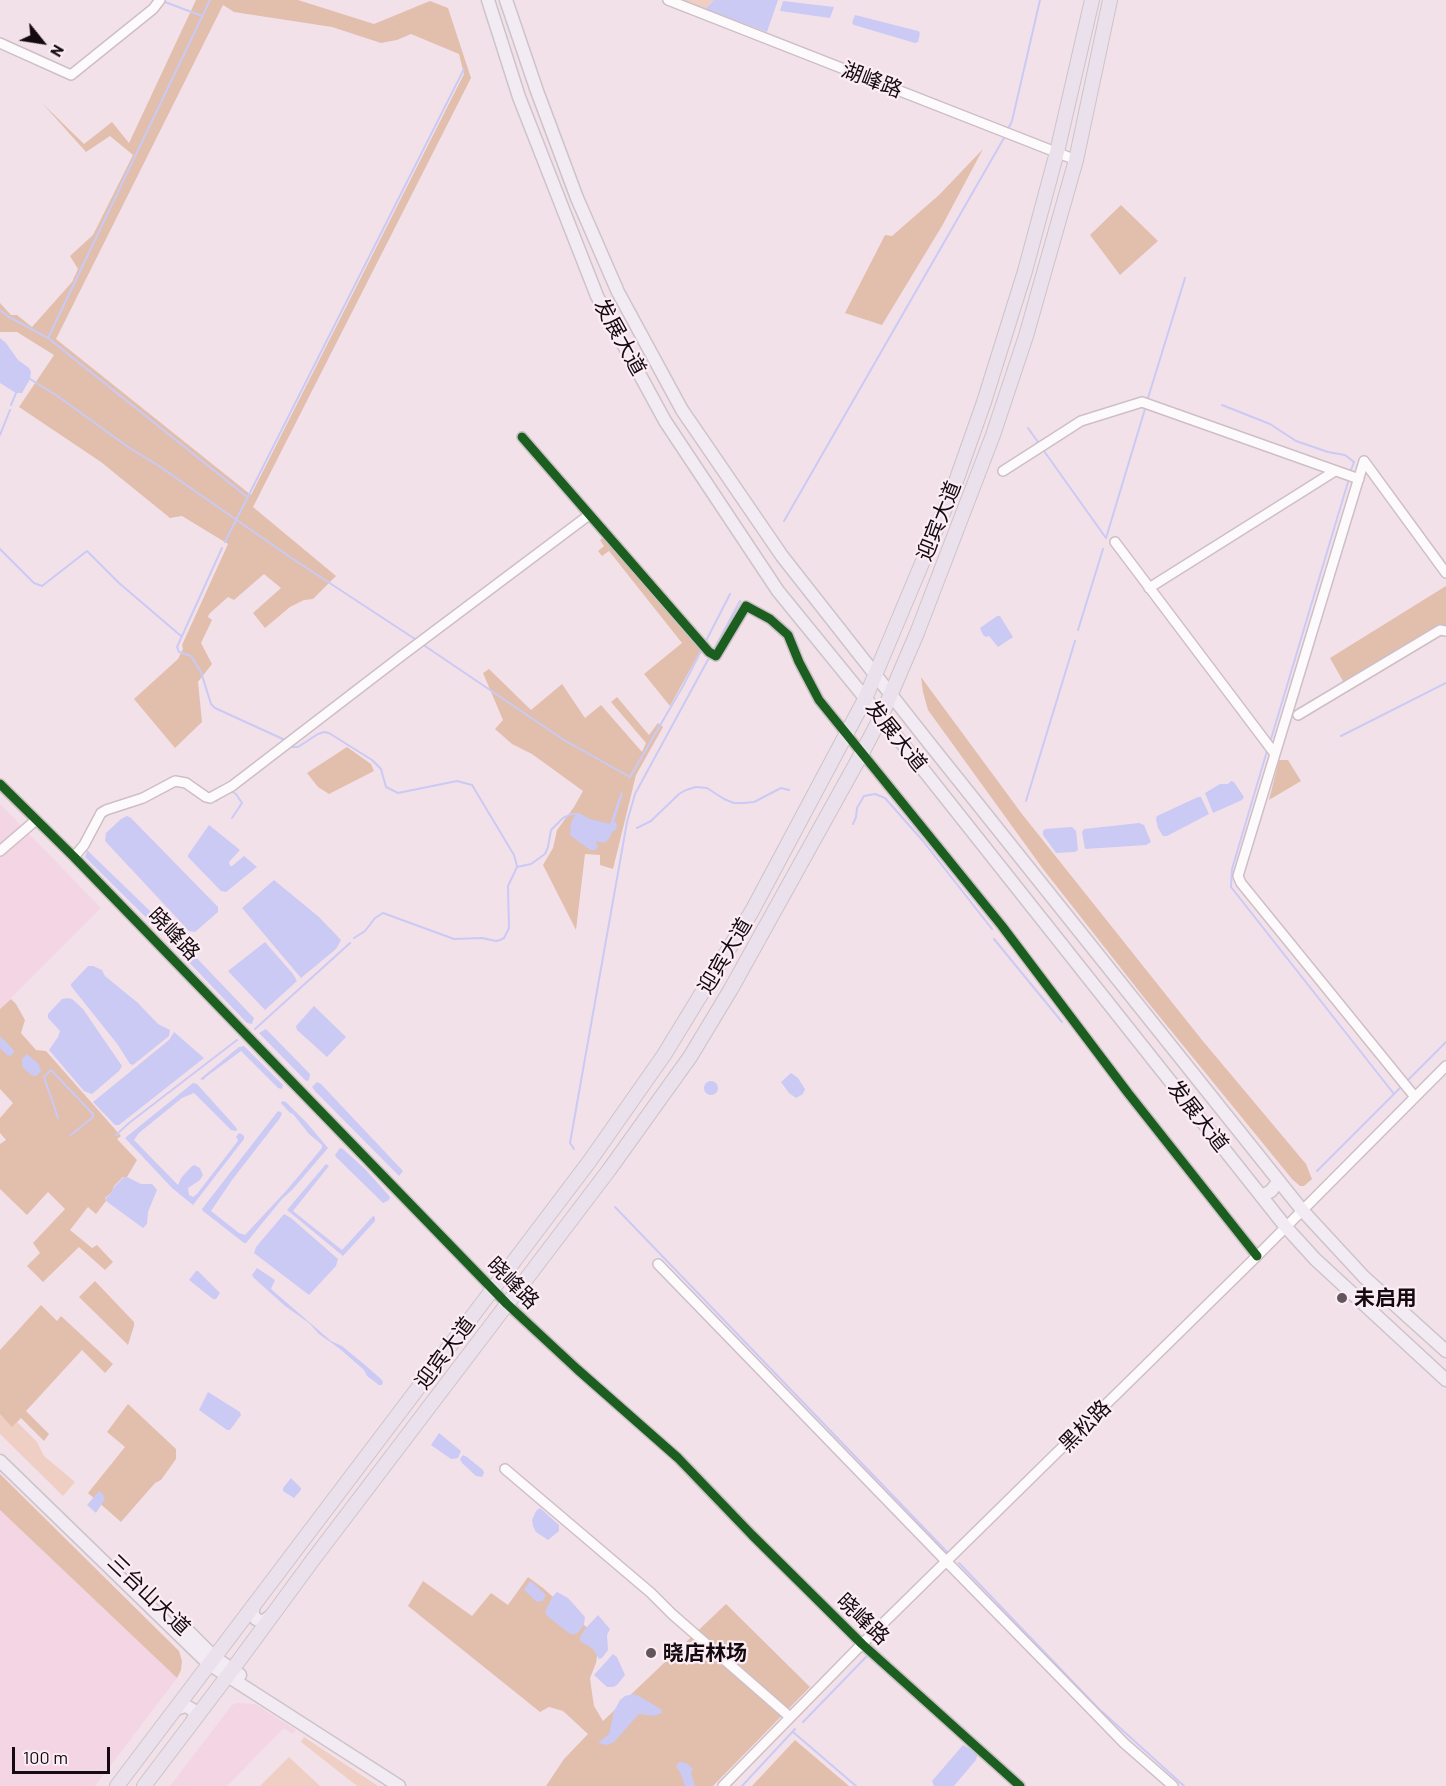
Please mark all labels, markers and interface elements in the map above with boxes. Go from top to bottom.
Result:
north arrow [12,12,72,72]
text: N [47,42,69,61]
street label: 湖峰路 [838,57,906,103]
street label: 发展大道 [589,294,651,380]
street label: 迎宾大道 [912,477,966,565]
street label: 发展大道 [860,695,932,777]
street label: 晓峰路 [143,903,205,965]
street label: 迎宾大道 [693,914,757,998]
street label: 发展大道 [1162,1075,1234,1157]
street label: 晓峰路 [482,1252,544,1314]
place label: 未启用 [1354,1285,1417,1311]
marker: 未启用 [1335,1291,1349,1305]
street label: 迎宾大道 [410,1312,480,1394]
street label: 黑松路 [1054,1395,1116,1457]
street label: 三台山大道 [102,1549,196,1641]
street label: 晓峰路 [832,1588,894,1650]
place label: 晓店林场 [663,1640,747,1666]
marker: 晓店林场 [644,1646,658,1660]
scale bar [15,1735,112,1773]
text: 100 m [23,1746,68,1768]

